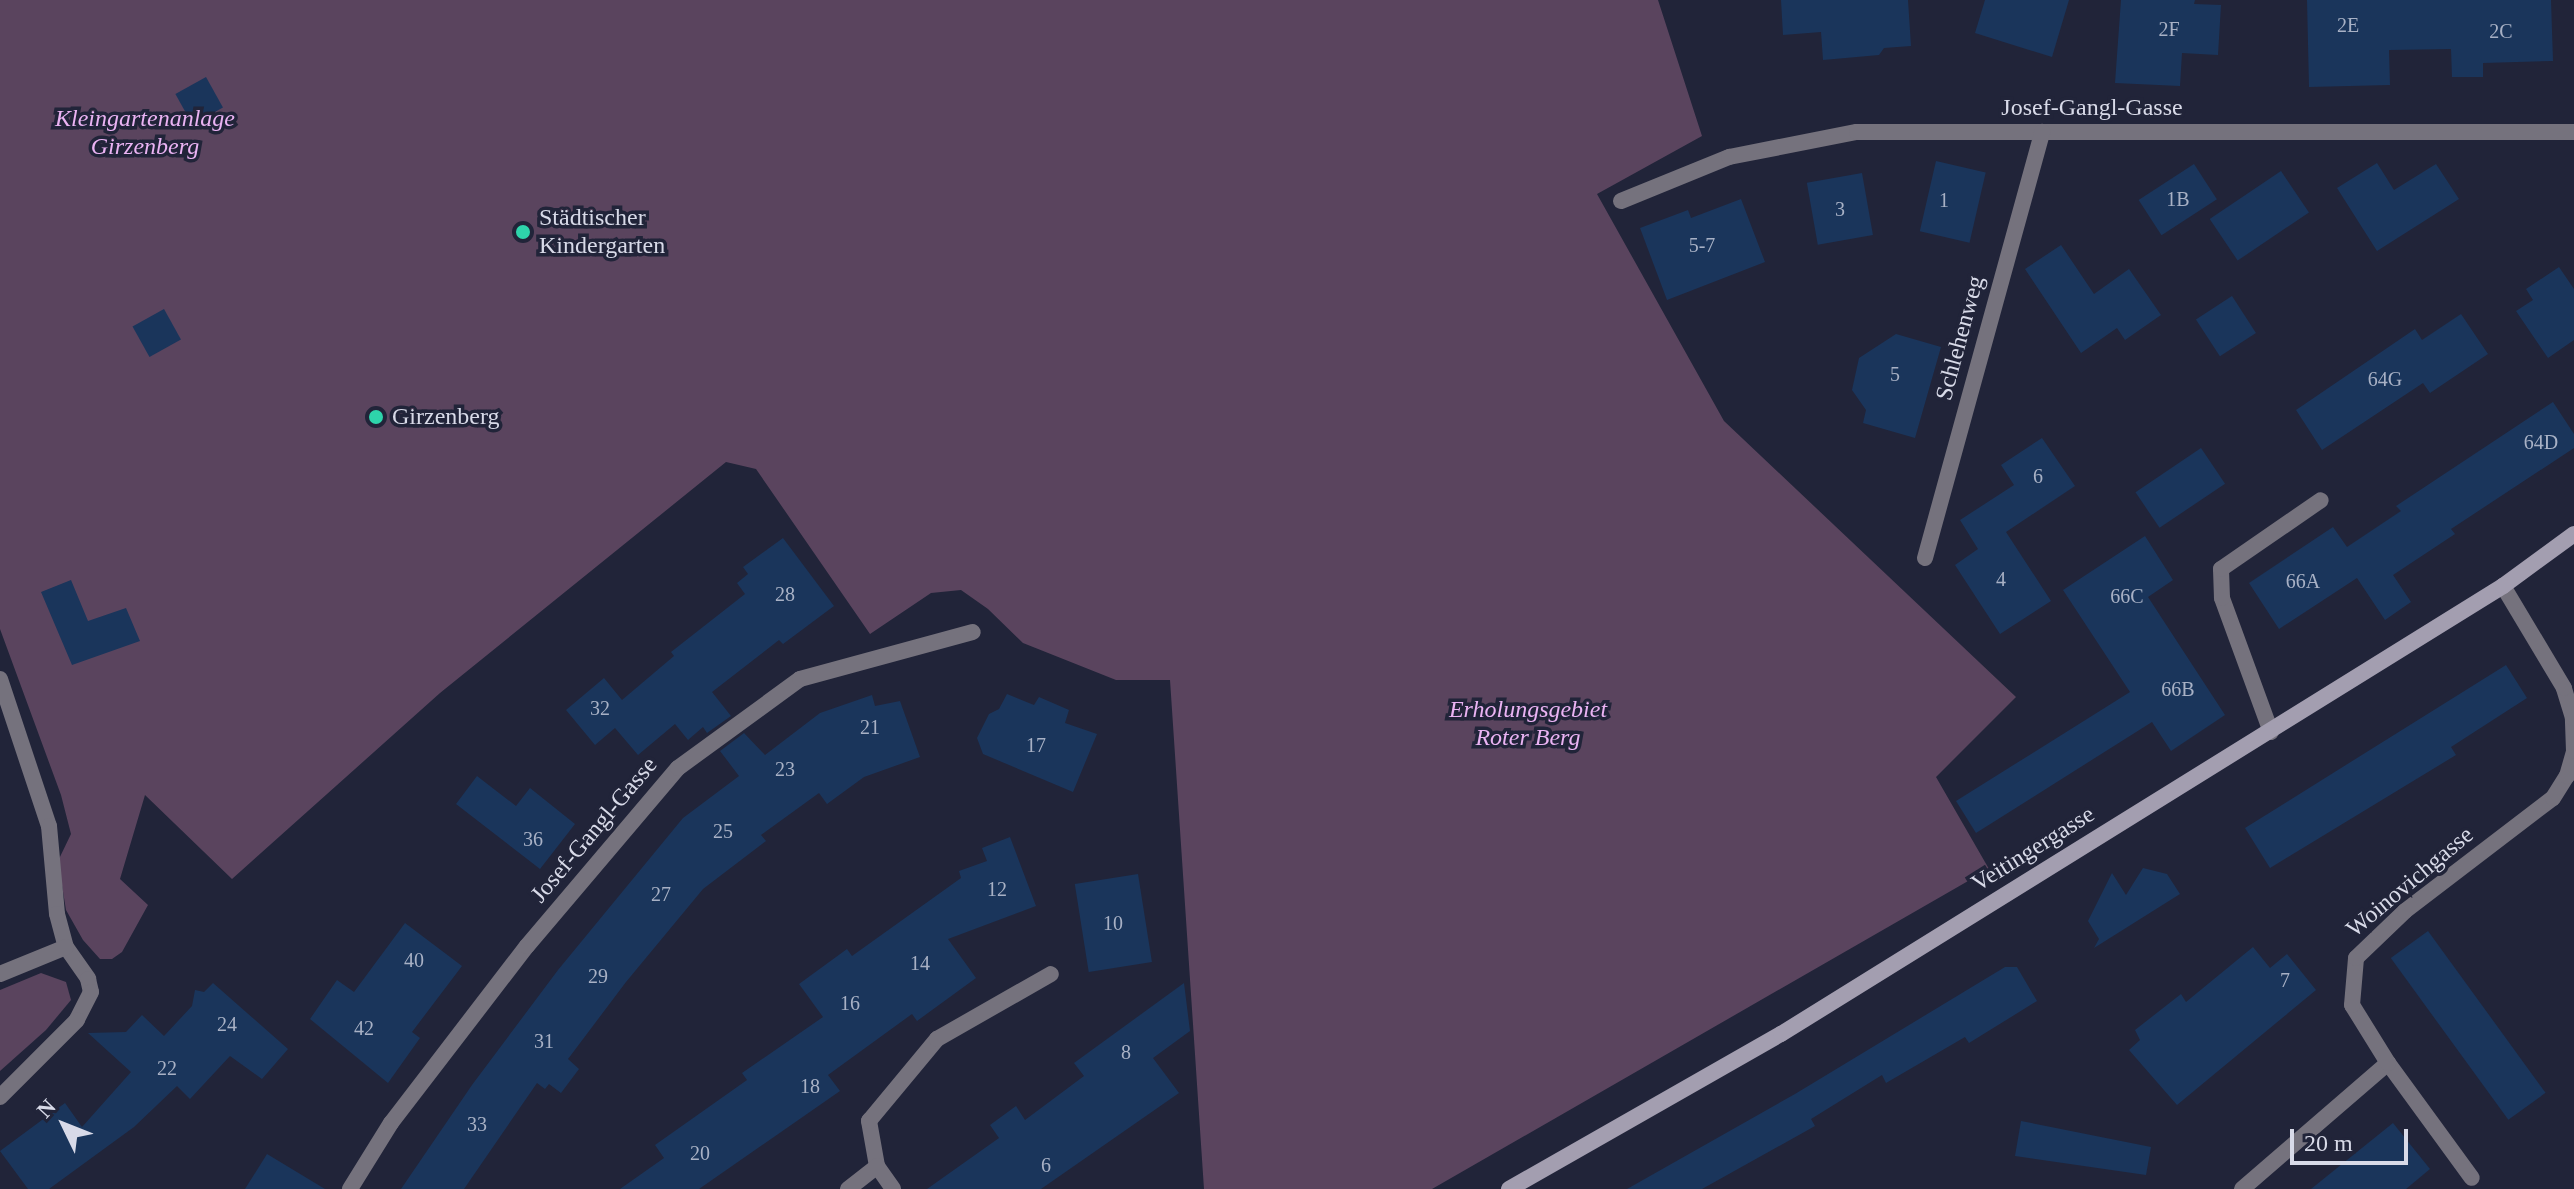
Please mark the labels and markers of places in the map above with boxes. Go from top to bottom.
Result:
place label: Städtischer Kindergarten [539,204,665,260]
marker: Städtischer Kindergarten [514,223,532,241]
place label: Girzenberg [392,403,500,431]
marker: Girzenberg [367,408,385,426]

